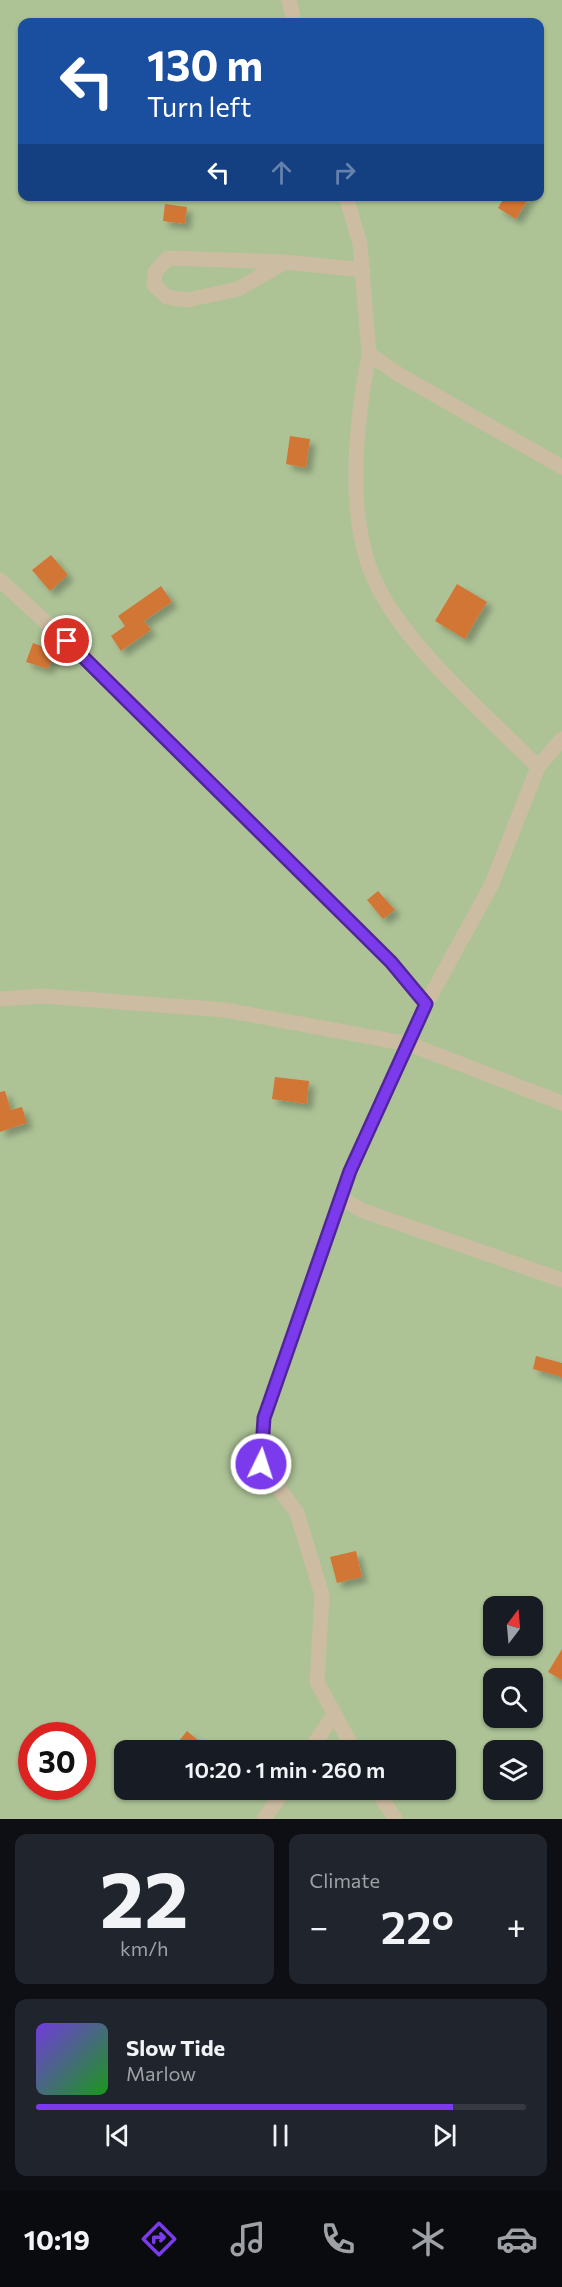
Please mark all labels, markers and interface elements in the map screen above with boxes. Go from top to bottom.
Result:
text: 130 m [147,38,263,90]
icon: left [48,42,126,120]
text: Turn left [147,90,251,123]
icon: left [202,156,235,189]
icon: ahead [265,156,298,189]
icon: right [328,156,361,189]
pin [41,615,92,666]
icon: arrive [50,624,83,657]
position arrow [229,1432,293,1496]
north arrow [483,1596,543,1656]
map controls [483,1596,543,1800]
button: search [483,1668,543,1728]
speed limit sign: 30 [18,1722,96,1800]
button: layers [483,1740,543,1800]
text: 10:20 · 1 min · 260 m [185,1756,385,1783]
text: 22 [100,1849,189,1944]
text: Climate [310,1868,380,1892]
text: 22° [381,1898,454,1953]
text: − [310,1905,328,1946]
text: + [507,1905,526,1946]
text: km/h [120,1936,169,1960]
text: Slow Tide [126,2034,225,2061]
text: Marlow [126,2061,196,2085]
icon: previous [101,2119,134,2152]
icon: pause [264,2119,297,2152]
icon: next [428,2119,461,2152]
icon: directions [138,2218,180,2260]
icon: music [227,2218,269,2260]
icon: phone [317,2218,359,2260]
icon: climate [407,2218,449,2260]
icon: car [496,2218,538,2260]
text: 10:19 [24,2223,90,2256]

